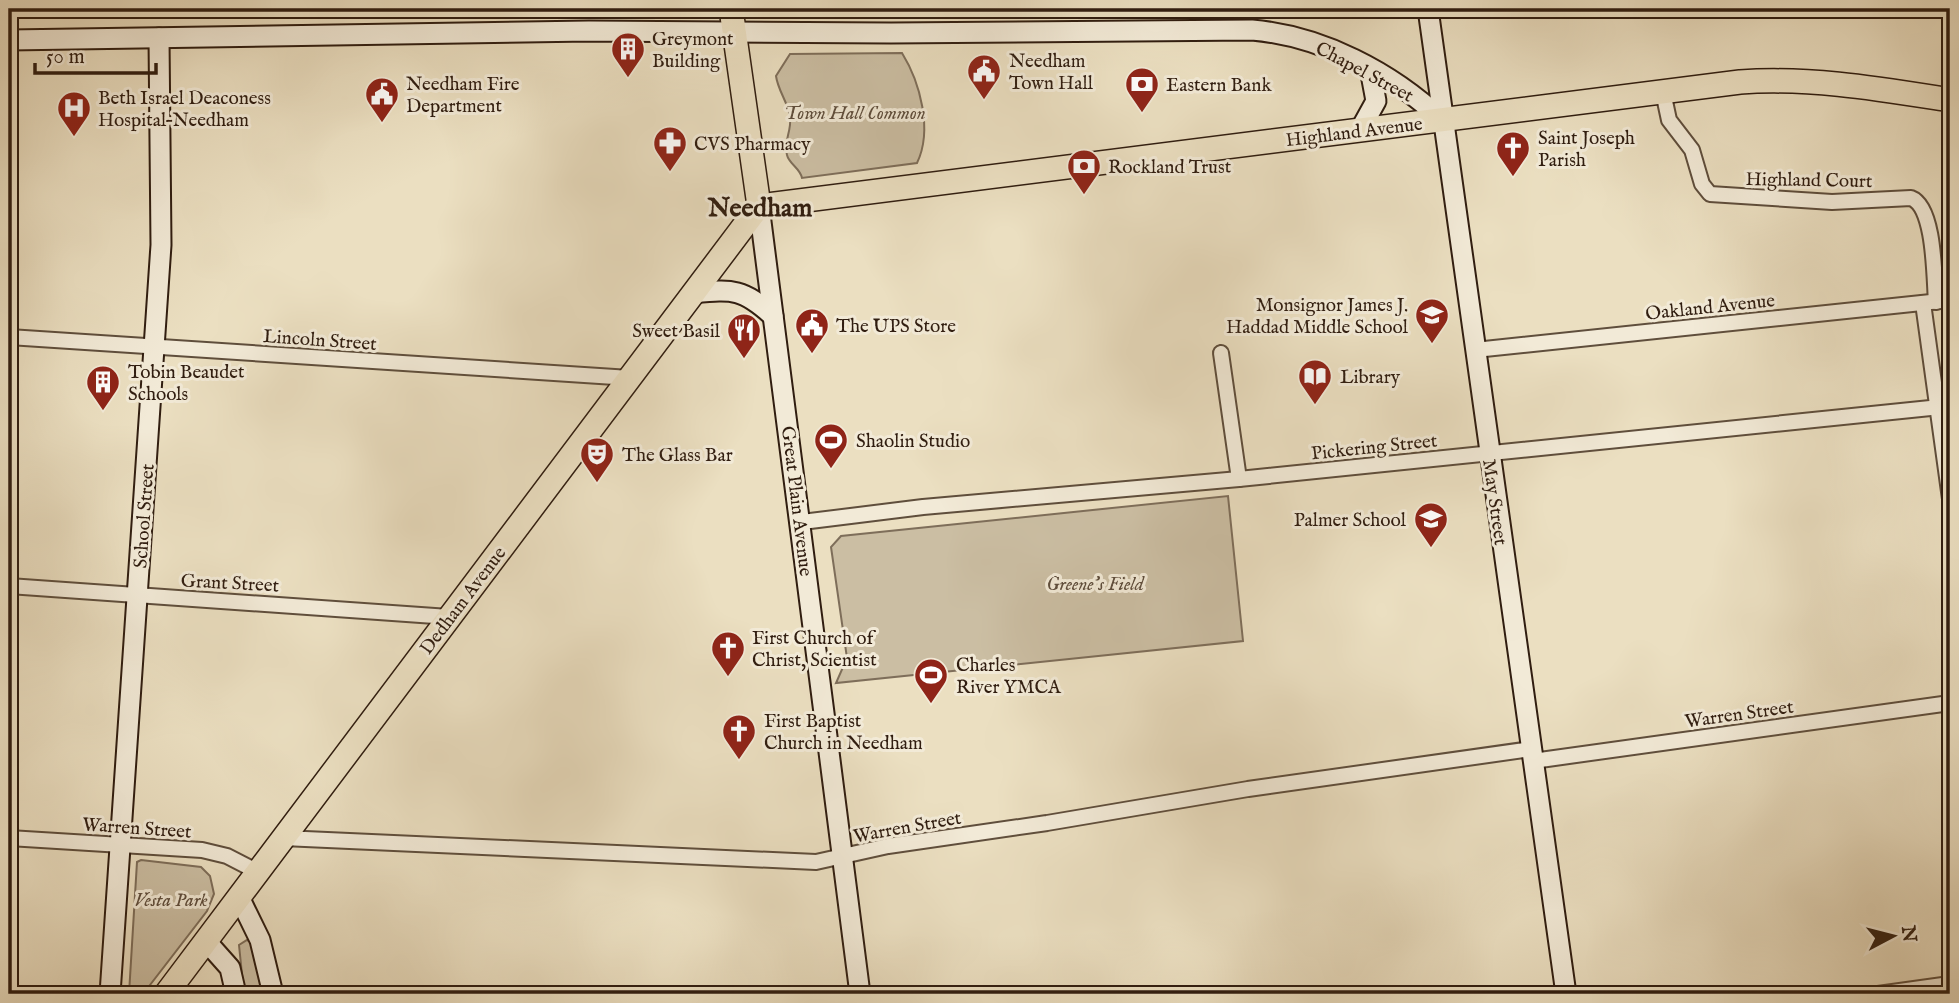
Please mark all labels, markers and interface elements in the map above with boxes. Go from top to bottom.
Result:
place label: Greymont Building [652,28,734,74]
building icon: Greymont Building [609,30,647,79]
scale bar [35,32,156,76]
street label: Chapel Street [1311,37,1418,109]
text: 50 m [46,44,85,71]
place label: Needham Town Hall [1009,50,1094,96]
public building icon: Needham Town Hall [965,52,1003,101]
bank icon: Eastern Bank [1123,65,1161,114]
place label: Needham Fire Department [406,73,520,119]
place label: Eastern Bank [1166,74,1272,98]
public building icon: Needham Fire Department [363,75,401,124]
place label: Beth Israel Deaconess Hospital–Needham [98,87,271,133]
hospital icon: Beth Israel Deaconess Hospital–Needham [55,89,93,138]
park label: Town Hall Common [784,102,926,126]
street label: Highland Avenue [1284,113,1424,153]
pharmacy icon: CVS Pharmacy [651,124,689,173]
place label: Saint Joseph Parish [1538,127,1635,173]
church icon: Saint Joseph Parish [1494,129,1532,178]
place label: CVS Pharmacy [694,133,811,157]
bank icon: Rockland Trust [1065,147,1103,196]
place label: Rockland Trust [1108,156,1232,180]
street label: Highland Court [1745,168,1873,194]
district label: Needham [707,192,812,225]
street label: Oakland Avenue [1644,289,1776,327]
place label: Monsignor James J. Haddad Middle School [1226,294,1409,340]
school or university icon: Monsignor James J. Haddad Middle School [1413,296,1451,345]
public building icon: The UPS Store [793,306,831,355]
restaurant icon: Sweet Basil [725,311,763,360]
place label: The UPS Store [836,315,956,339]
place label: Sweet Basil [632,320,721,344]
street label: Lincoln Street [262,325,378,357]
library icon: Library [1296,357,1334,406]
place label: Tobin Beaudet Schools [128,361,245,407]
building icon: Tobin Beaudet Schools [84,363,122,412]
place label: Library [1340,366,1401,390]
sports icon: Shaolin Studio [812,421,850,470]
street label: Great Plain Avenue [775,425,817,578]
street label: Pickering Street [1310,429,1439,467]
place label: Shaolin Studio [856,430,970,454]
theatre icon: The Glass Bar [578,435,616,484]
place label: The Glass Bar [622,444,733,468]
street label: May Street [1476,458,1512,547]
street label: School Street [129,463,161,569]
school or university icon: Palmer School [1412,500,1450,549]
place label: Palmer School [1294,509,1407,533]
street label: Dedham Avenue [415,542,512,660]
street label: Grant Street [180,569,280,599]
park label: Greene's Field [1046,573,1145,597]
place label: First Church of Christ, Scientist [752,627,877,673]
church icon: First Church of Christ, Scientist [709,629,747,678]
place label: Charles River YMCA [956,654,1062,700]
sports icon: Charles River YMCA [912,656,950,705]
street label: Warren Street [1683,695,1796,734]
place label: First Baptist Church in Needham [764,710,923,756]
church icon: First Baptist Church in Needham [720,712,758,761]
street label: Warren Street [851,807,964,849]
street label: Warren Street [82,813,193,845]
park label: Vesta Park [134,889,208,913]
north arrow [1857,902,1927,972]
text: N [1895,924,1921,944]

